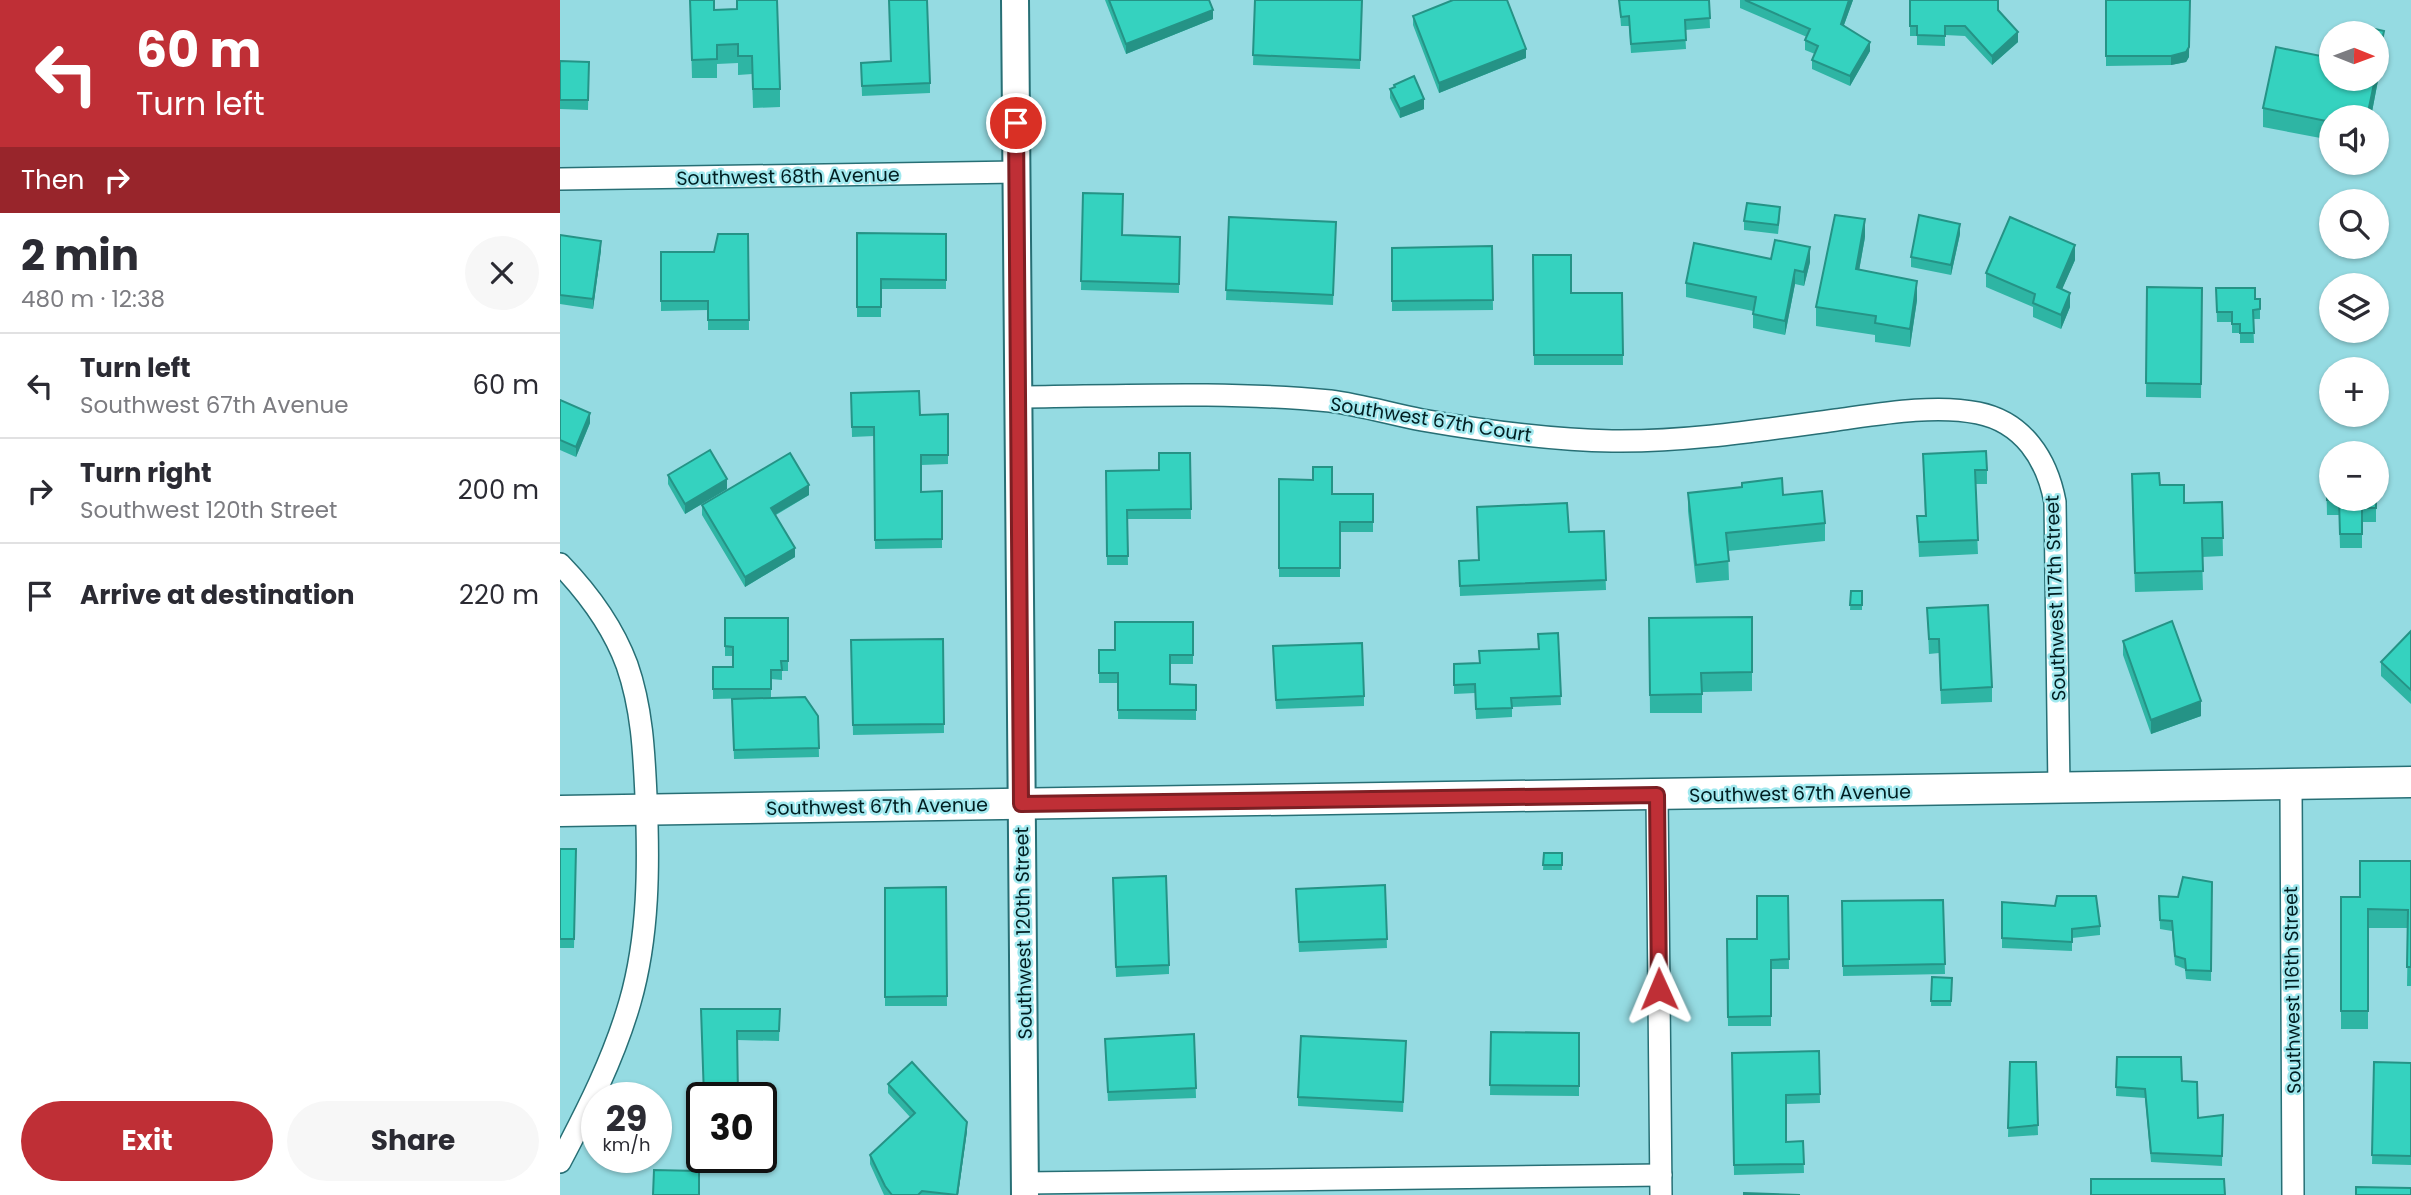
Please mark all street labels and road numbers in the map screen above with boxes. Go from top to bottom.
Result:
street label: Southwest 68th Avenue [676,161,900,192]
street label: Southwest 67th Court [1328,390,1534,449]
street label: Southwest 117th Street [2038,494,2073,701]
street label: Southwest 67th Avenue [1689,778,1911,809]
street label: Southwest 67th Avenue [766,791,988,822]
street label: Southwest 120th Street [1008,826,1039,1039]
street label: Southwest 116th Street [2277,886,2308,1094]

